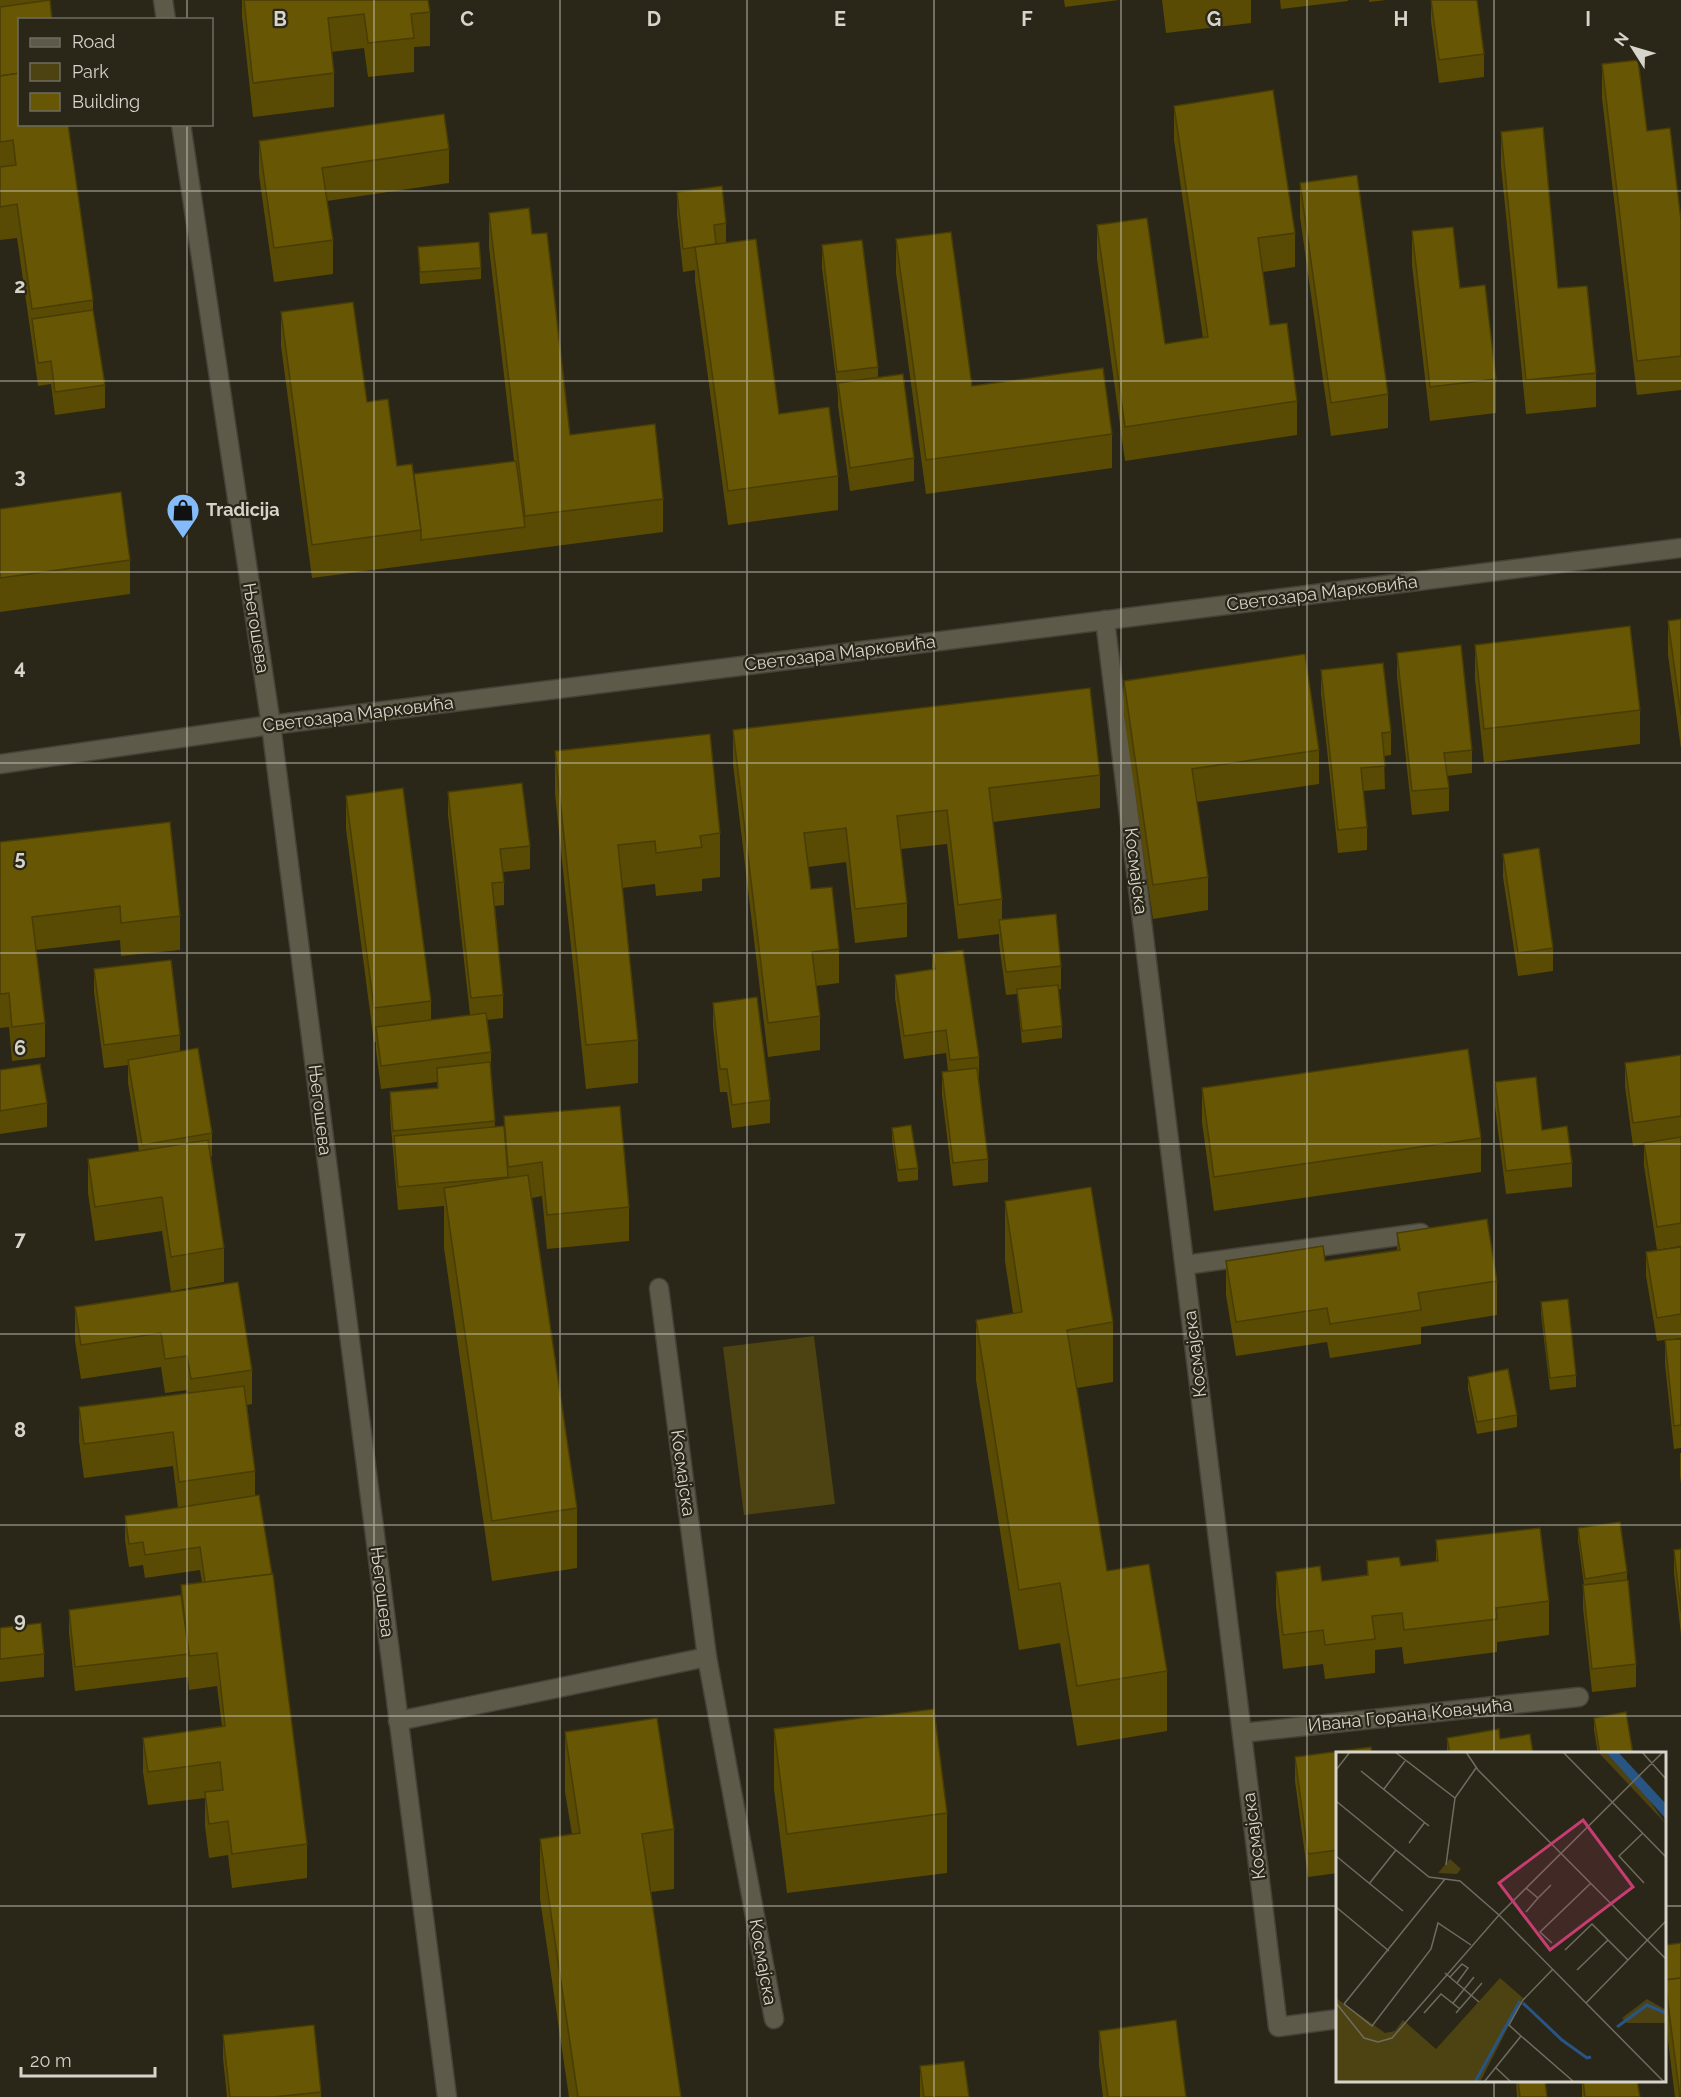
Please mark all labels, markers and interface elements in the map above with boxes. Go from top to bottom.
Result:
text: B [273,7,287,31]
text: C [460,7,474,31]
text: D [647,7,661,31]
text: E [834,7,846,31]
text: F [1021,7,1033,31]
text: G [1207,7,1221,31]
text: H [1394,7,1408,31]
text: I [1585,7,1591,31]
legend [18,18,213,126]
north arrow [1603,18,1663,78]
text: N [1610,29,1633,50]
text: Road [72,31,115,52]
text: Park [72,61,109,82]
text: Building [72,91,140,112]
text: 2 [14,274,26,298]
text: 3 [14,464,26,488]
shop icon: Tradicija [165,492,201,539]
place label: Tradicija [206,499,279,520]
street label: Светозара Марковића [1225,570,1419,615]
street label: Његошева [239,581,274,675]
street label: Светозара Марковића [743,630,937,675]
text: 4 [14,655,26,679]
street label: Светозара Марковића [261,691,455,736]
street label: Космајска [1121,827,1152,915]
text: 5 [14,846,26,870]
text: 6 [14,1036,26,1060]
street label: Његошева [305,1063,336,1156]
text: 7 [14,1227,26,1251]
street label: Космајска [1179,1310,1210,1398]
text: 8 [14,1418,26,1442]
street label: Космајска [667,1428,700,1517]
street label: Његошева [367,1545,398,1638]
text: 9 [14,1608,26,1632]
street label: Ивана Горана Ковачића [1307,1693,1513,1736]
inset map [1336,1752,1666,2082]
street label: Космајска [1238,1792,1269,1880]
street label: Космајска [746,1917,781,2007]
scale bar [21,2040,154,2078]
text: 20 m [30,2050,72,2071]

